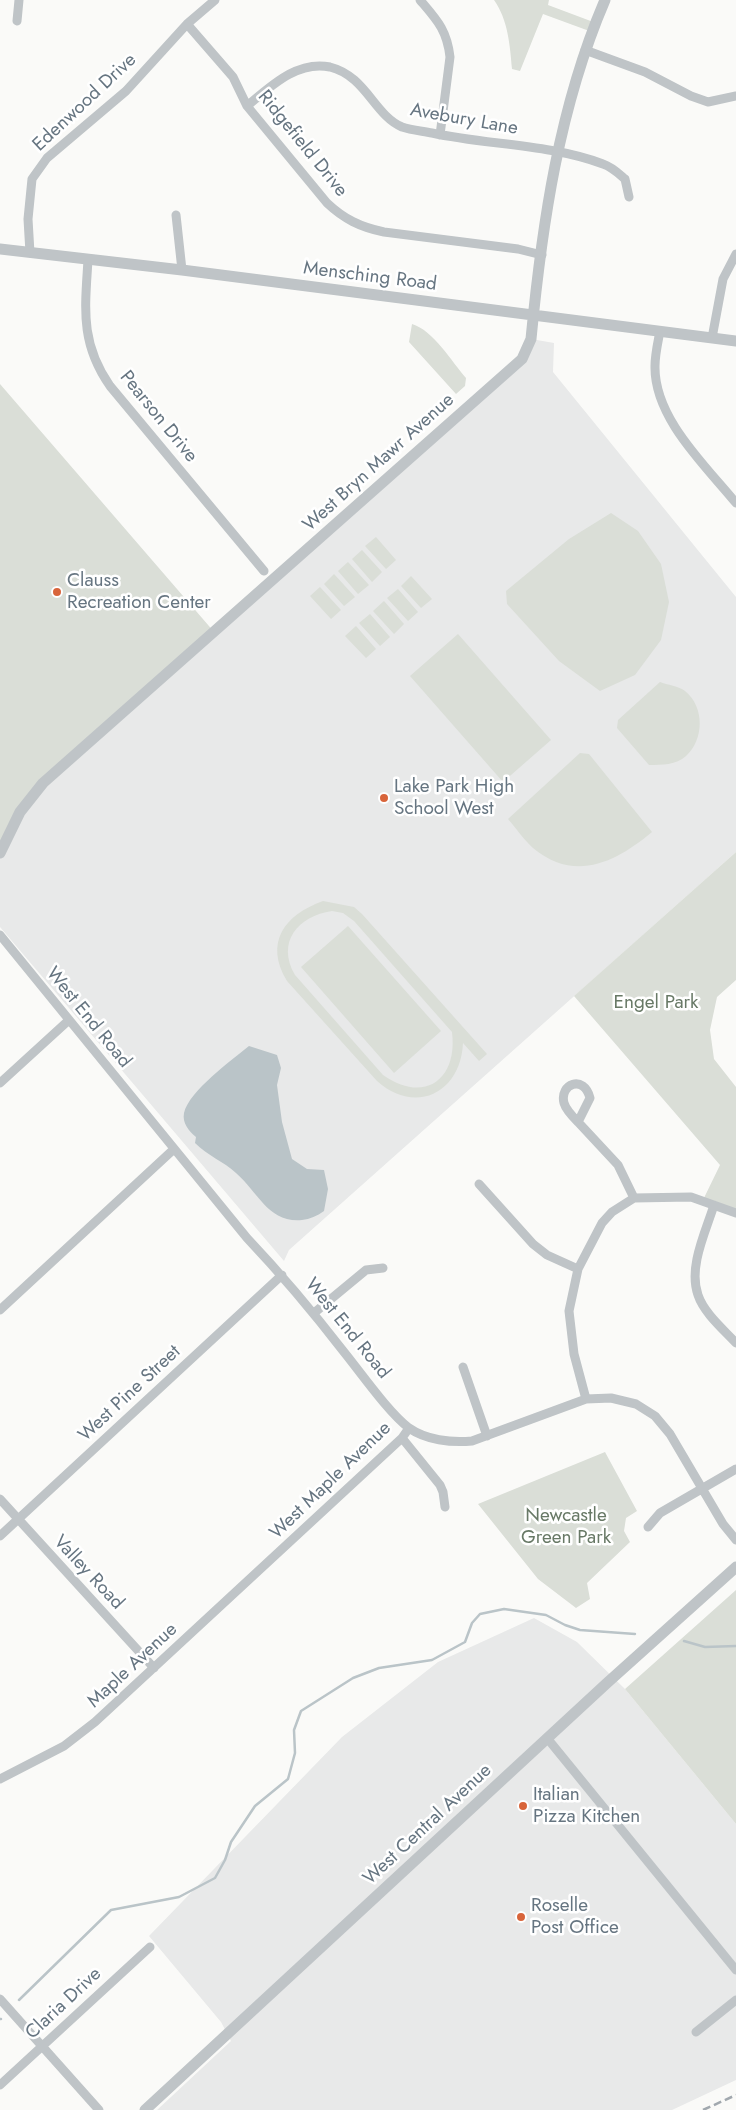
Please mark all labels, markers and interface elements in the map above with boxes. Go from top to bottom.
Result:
street label: Edenwood Drive [29,49,141,157]
street label: Ridgefield Drive [252,86,352,202]
street label: Avebury Lane [408,99,520,141]
street label: Mensching Road [302,258,438,296]
street label: Pearson Drive [114,367,202,467]
street label: West Bryn Mawr Avenue [299,389,459,537]
place label: Clauss Recreation Center [67,570,211,614]
marker: Clauss Recreation Center [51,586,63,598]
place label: Lake Park High School West [394,776,514,820]
marker: Lake Park High School West [378,792,390,804]
street label: West End Road [40,963,136,1073]
park label: Engel Park [614,992,698,1014]
street label: West End Road [299,1274,395,1384]
street label: West Pine Street [74,1341,186,1447]
street label: West Maple Avenue [266,1417,396,1545]
park label: Newcastle Green Park [521,1505,611,1549]
street label: Valley Road [48,1531,128,1615]
street label: Maple Avenue [83,1619,183,1713]
street label: West Central Avenue [359,1760,497,1890]
place label: Italian Pizza Kitchen [533,1784,640,1828]
marker: Italian Pizza Kitchen [517,1800,529,1812]
place label: Roselle Post Office [531,1895,619,1939]
marker: Roselle Post Office [515,1911,527,1923]
street label: Claria Drive [21,1963,107,2045]

